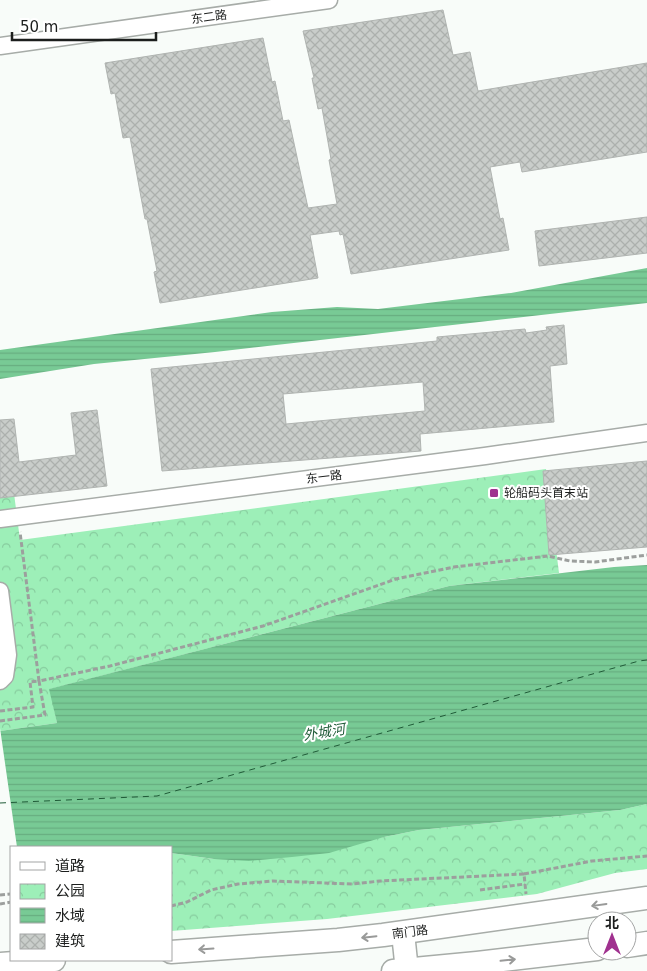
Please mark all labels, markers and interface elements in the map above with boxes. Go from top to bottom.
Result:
street label: 东二路 [190,8,228,26]
scale bar [12,10,156,42]
text: 50 m [20,18,58,36]
street label: 东一路 [305,468,343,486]
place label: 轮船码头首末站 [504,486,588,500]
marker: 轮船码头首末站 [488,487,500,499]
water label: 外城河 [302,720,349,743]
legend [10,846,172,961]
text: 道路 [55,857,85,875]
text: 公园 [55,882,85,900]
one-way arrow [591,900,607,910]
text: 水域 [55,907,85,925]
north arrow [587,911,637,961]
text: 北 [605,915,619,931]
street label: 南门路 [391,923,429,941]
text: 建筑 [55,932,85,950]
one-way arrow [361,932,377,942]
one-way arrow [199,945,215,954]
one-way arrow [499,955,515,965]

